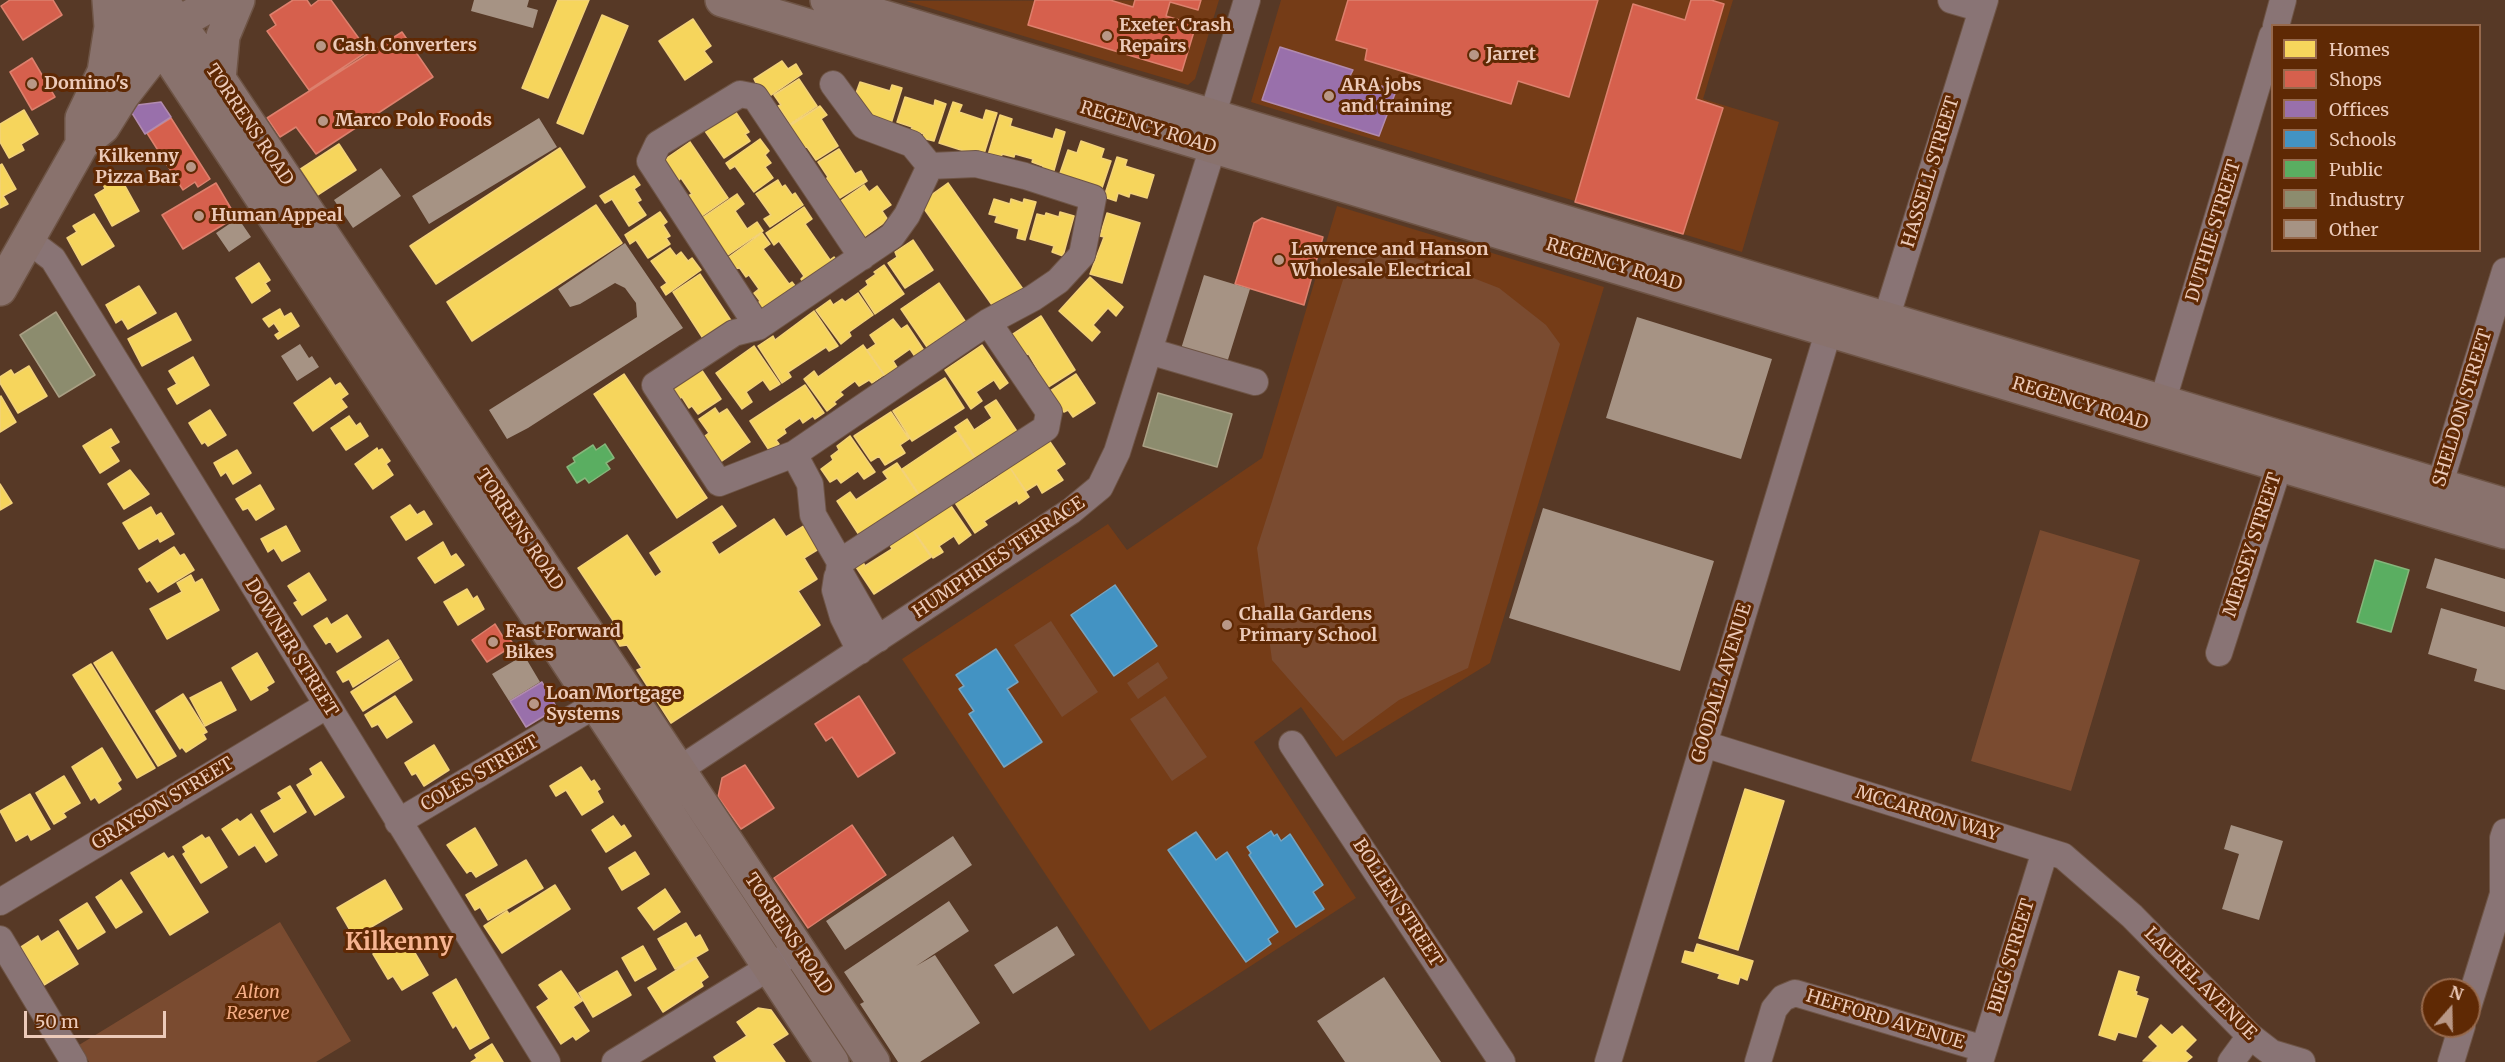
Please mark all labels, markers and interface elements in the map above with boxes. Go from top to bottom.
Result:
place label: Exeter Crash Repairs [1119,15,1231,57]
legend [2271,24,2481,252]
marker: Exeter Crash Repairs [1100,29,1114,43]
place label: Cash Converters [333,35,477,57]
text: Homes [2329,38,2390,61]
marker: Cash Converters [314,39,328,53]
place label: Jarret [1486,44,1536,66]
marker: Jarret [1467,48,1481,62]
street label: TORRENS ROAD [201,60,297,190]
text: Shops [2329,68,2382,91]
place label: Domino's [44,73,129,95]
place label: ARA jobs and training [1341,75,1452,118]
marker: Domino's [25,77,39,91]
marker: ARA jobs and training [1322,89,1336,103]
street label: HASSELL STREET [1898,94,1964,250]
street label: REGENCY ROAD [1077,97,1219,159]
text: Offices [2329,98,2389,121]
place label: Marco Polo Foods [335,110,492,132]
marker: Marco Polo Foods [316,114,330,128]
text: Schools [2329,128,2396,151]
place label: Kilkenny Pizza Bar [95,146,179,188]
street label: DUTHIE STREET [2182,157,2246,305]
text: Public [2329,158,2383,181]
marker: Kilkenny Pizza Bar [184,160,198,174]
text: Industry [2329,188,2404,211]
place label: Human Appeal [211,205,343,227]
marker: Human Appeal [192,209,206,223]
text: Other [2329,218,2379,241]
street label: REGENCY ROAD [1543,234,1685,296]
place label: Lawrence and Hanson Wholesale Electrical [1291,239,1488,282]
marker: Lawrence and Hanson Wholesale Electrical [1272,253,1286,267]
street label: SHELDON STREET [2429,327,2497,489]
street label: REGENCY ROAD [2009,373,2151,435]
street label: TORRENS ROAD [471,465,567,595]
street label: MERSEY STREET [2220,470,2286,620]
street label: HUMPHRIES TERRACE [909,493,1089,623]
street label: DOWNER STREET [240,575,342,721]
street label: GOODALL AVENUE [1687,601,1757,765]
place label: Challa Gardens Primary School [1239,604,1377,646]
marker: Challa Gardens Primary School [1220,618,1234,632]
place label: Fast Forward Bikes [505,621,621,664]
marker: Fast Forward Bikes [486,635,500,649]
place label: Loan Mortgage Systems [546,683,681,726]
marker: Loan Mortgage Systems [527,697,541,711]
street label: COLES STREET [417,732,543,816]
street label: GRAYSON STREET [88,753,238,855]
street label: MCCARRON WAY [1853,782,2001,846]
street label: BOLLEN STREET [1348,835,1446,971]
street label: TORRENS ROAD [740,869,836,999]
street label: BIEG STREET [1984,896,2040,1016]
street label: LAUREL AVENUE [2139,923,2261,1045]
district label: Kilkenny [345,929,453,957]
north arrow [2421,978,2481,1038]
text: N [2447,981,2466,1005]
park label: Alton Reserve [226,982,290,1024]
street label: HEFFORD AVENUE [1803,986,1967,1054]
scale bar [27,999,170,1037]
text: 50 m [35,1010,79,1033]

